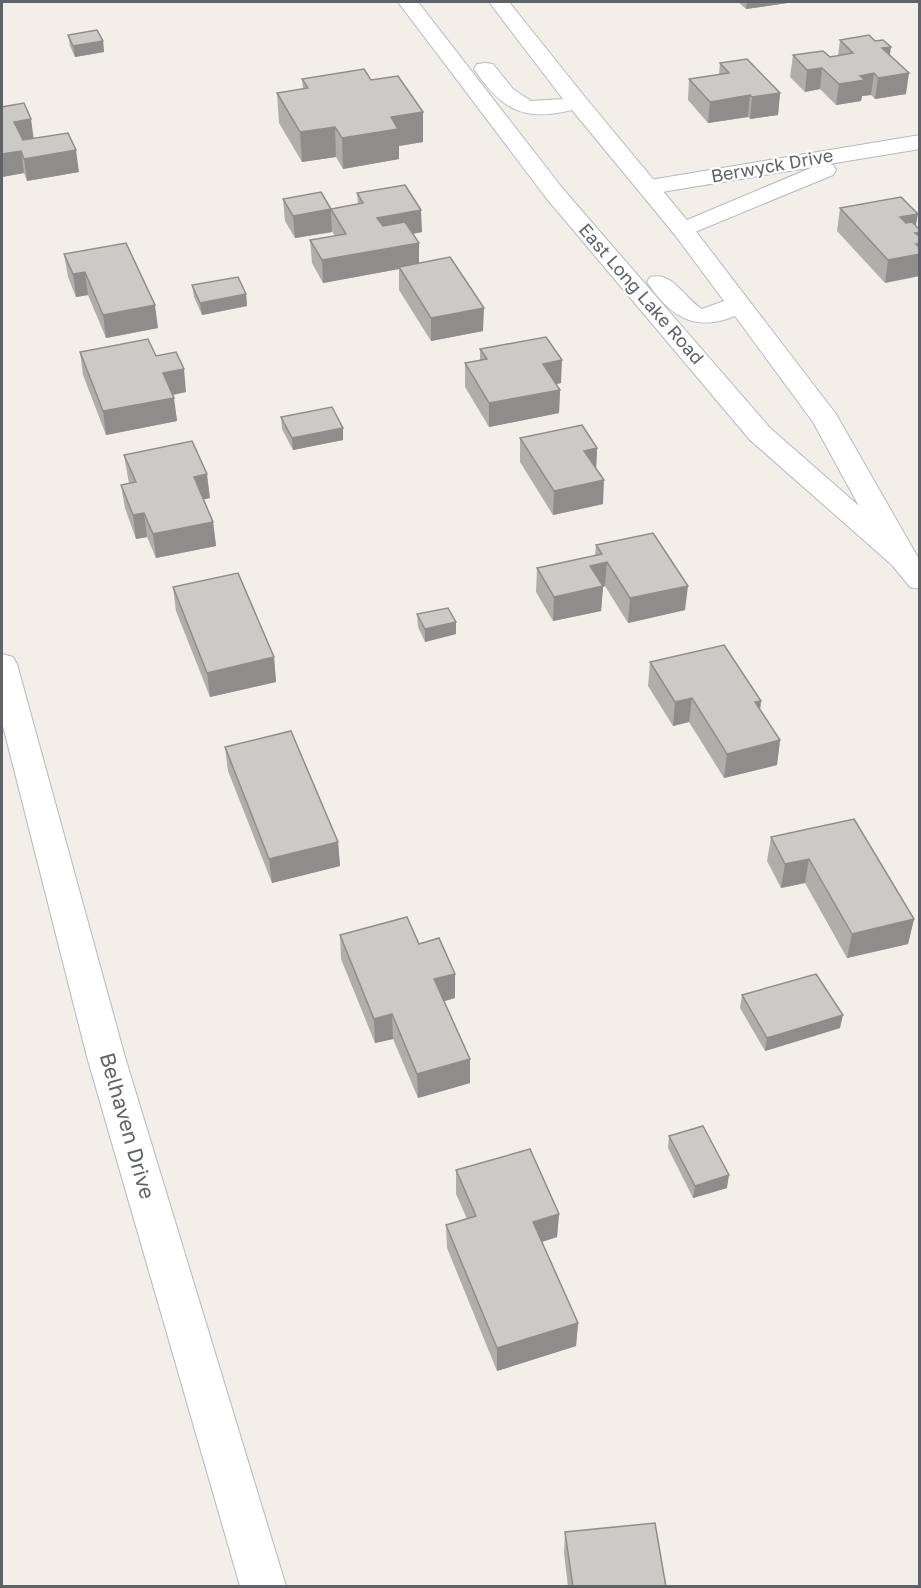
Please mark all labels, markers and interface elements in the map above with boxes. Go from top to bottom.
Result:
street label: Berwyck Drive [709,143,835,187]
street label: East Long Lake Road [575,219,709,368]
street label: Belhaven Drive [95,1050,161,1202]

